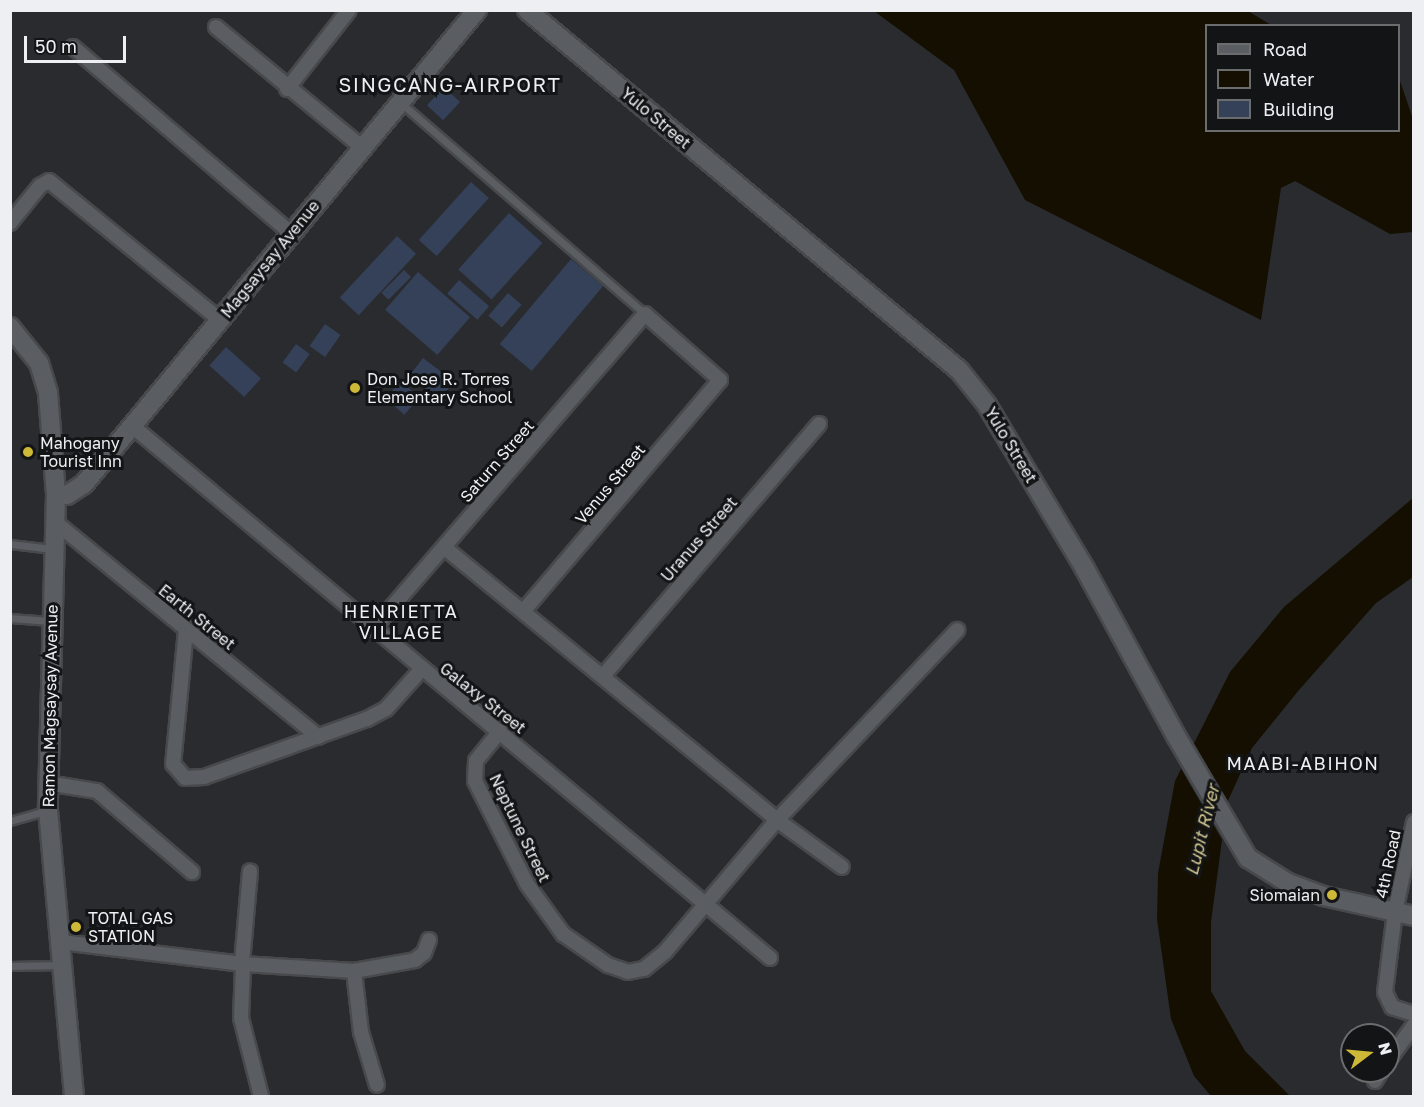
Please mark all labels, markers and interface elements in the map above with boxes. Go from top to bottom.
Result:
scale bar [27,24,129,62]
legend [1205,24,1400,132]
text: 50 m [35,35,77,57]
text: Road [1263,38,1307,60]
text: Water [1263,68,1314,90]
district label: SINGCANG-AIRPORT [339,72,561,96]
street label: Yulo Street [617,83,695,153]
text: Building [1263,98,1334,120]
street label: Magsaysay Avenue [217,196,323,322]
place label: Don Jose R. Torres Elementary School [367,369,512,407]
marker: Don Jose R. Torres Elementary School [348,381,362,395]
street label: Yulo Street [981,404,1041,486]
street label: Saturn Street [456,416,538,506]
place label: Mahogany Tourist Inn [40,433,122,471]
street label: Venus Street [571,440,649,528]
marker: Mahogany Tourist Inn [21,445,35,459]
street label: Uranus Street [657,493,741,585]
street label: Earth Street [155,580,239,654]
district label: HENRIETTA VILLAGE [344,601,458,644]
street label: Ramon Magsaysay Avenue [39,604,61,808]
street label: Galaxy Street [436,658,530,738]
district label: MAABI-ABIHON [1227,752,1379,774]
street label: Neptune Street [486,771,554,885]
water label: Lupit River [1180,782,1224,878]
street label: 4th Road [1371,828,1405,900]
place label: Siomaian [1250,885,1320,905]
marker: Siomaian [1325,888,1339,902]
place label: TOTAL GAS STATION [88,908,173,946]
marker: TOTAL GAS STATION [69,920,83,934]
north arrow [1340,1023,1400,1083]
text: N [1374,1040,1397,1057]

